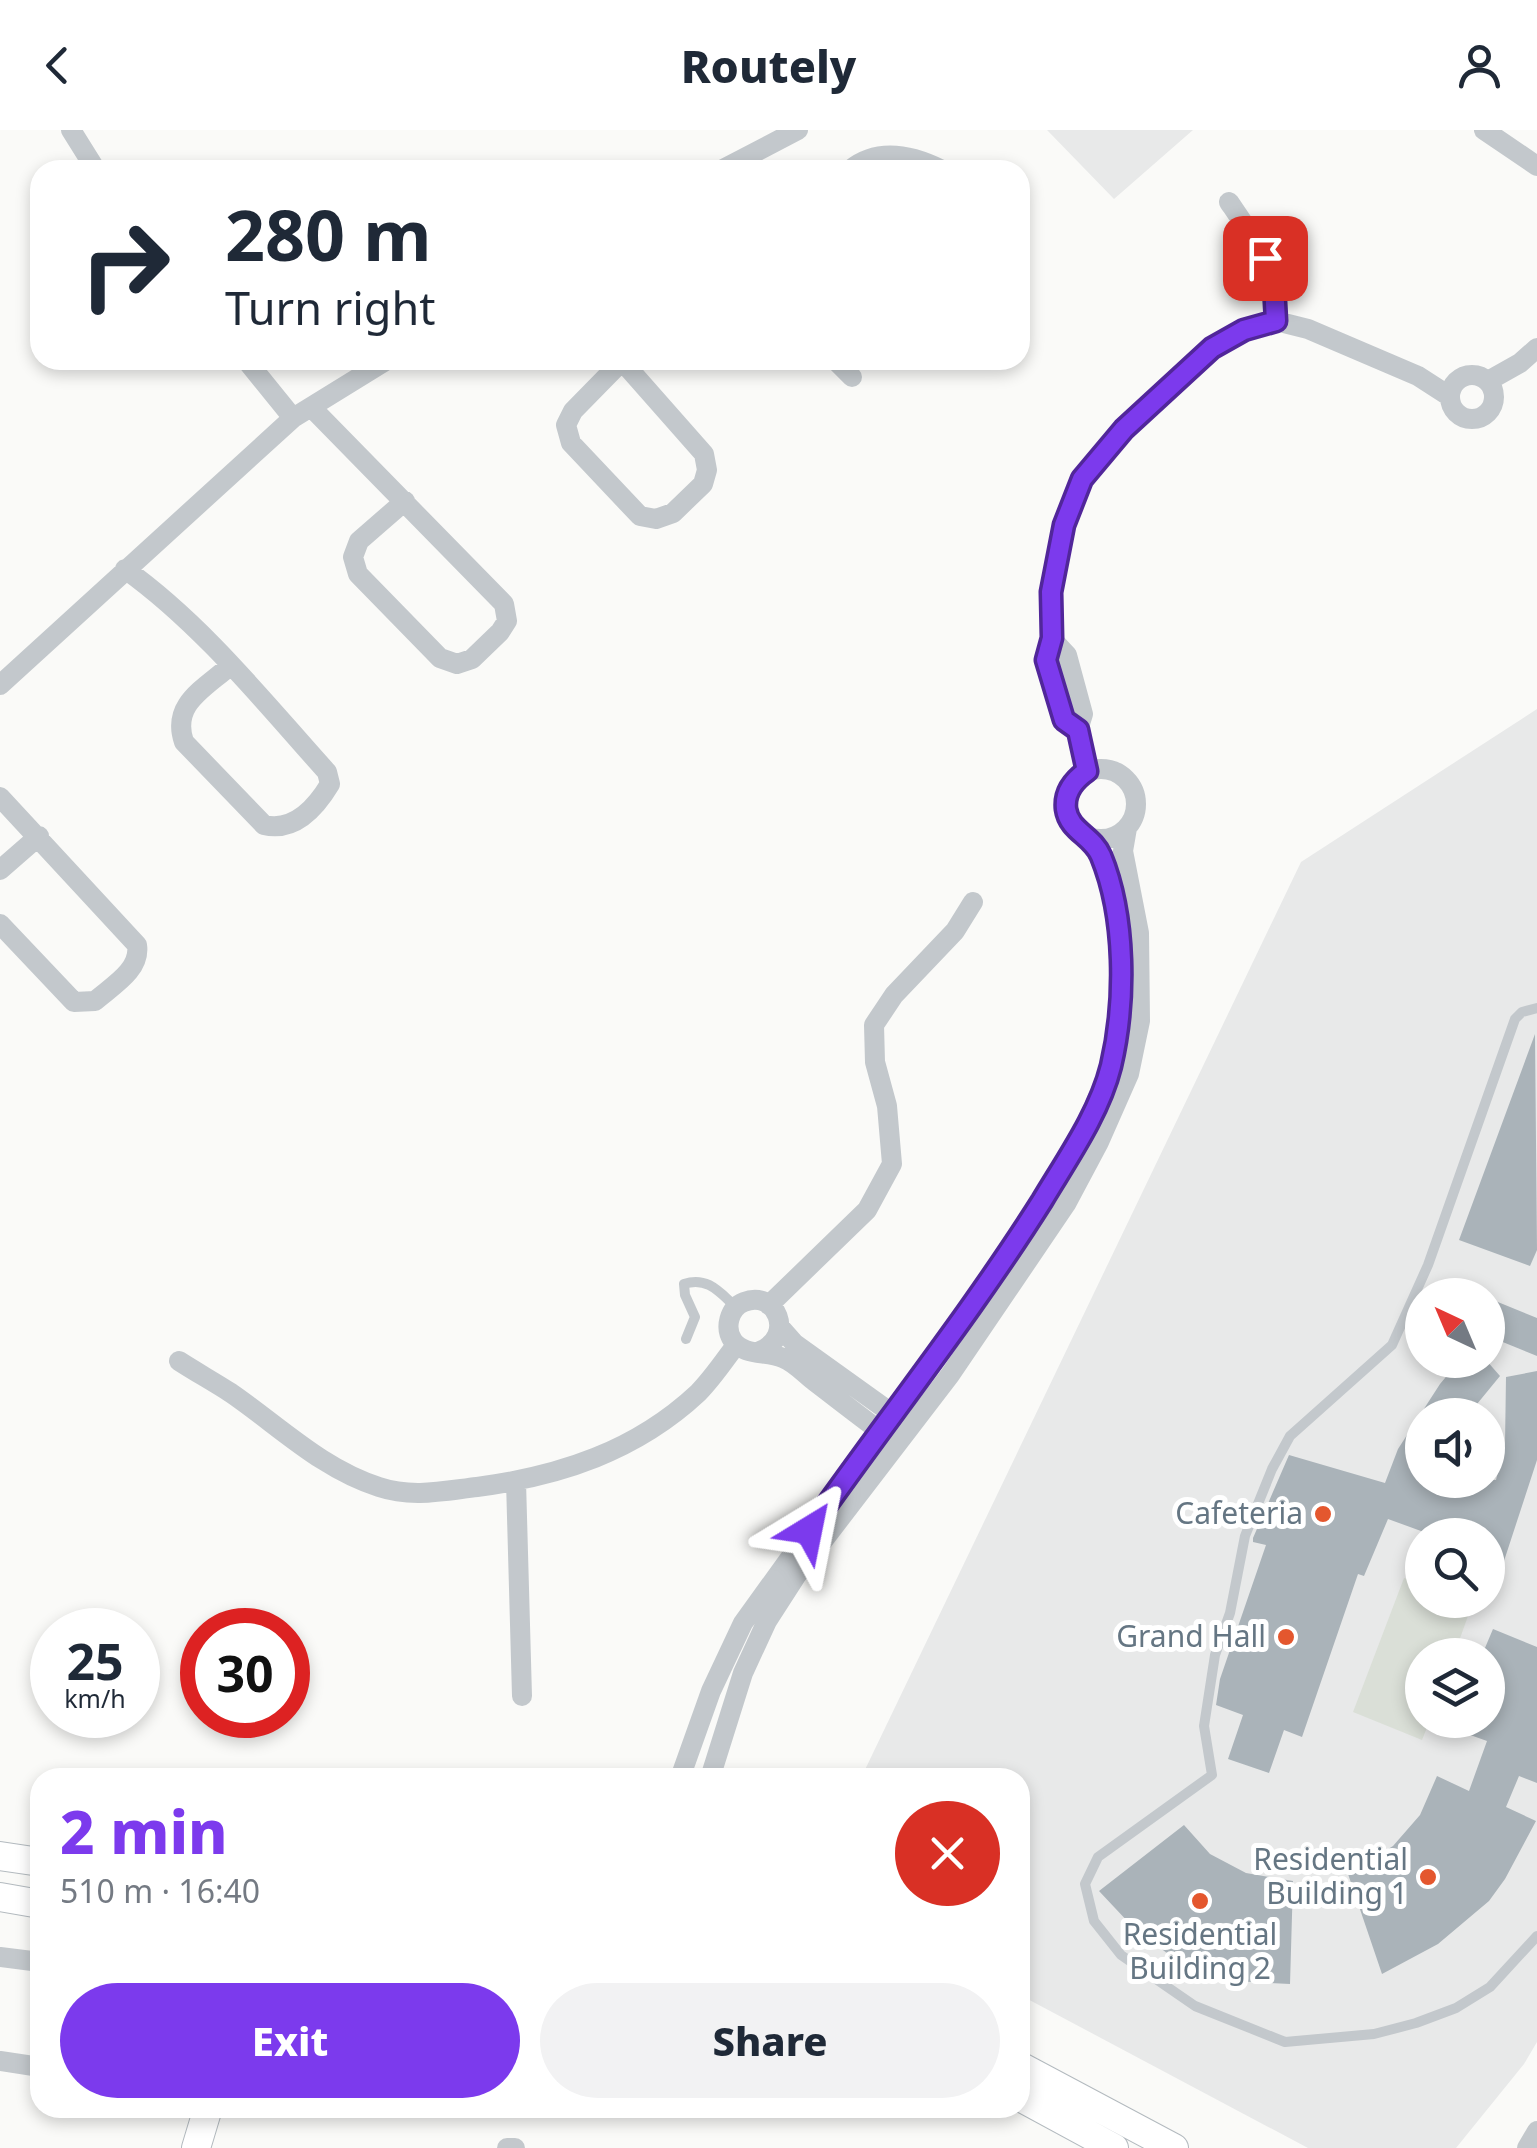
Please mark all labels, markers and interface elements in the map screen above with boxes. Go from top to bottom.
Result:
text: Routely [681,35,856,96]
icon: back [30,38,85,93]
icon: person [1452,38,1507,93]
text: 280 m [225,186,432,282]
icon: right [60,200,190,330]
pin [1223,216,1308,301]
icon: arrive [1238,231,1293,286]
text: Turn right [225,277,436,338]
north arrow [1405,1278,1505,1378]
map controls [1405,1278,1505,1738]
button: sound [1405,1398,1505,1498]
position arrow [757,1478,861,1582]
place label: Cafeteria [1175,1492,1303,1533]
marker: Cafeteria [1312,1503,1334,1525]
button: search [1405,1518,1505,1618]
speed limit sign: 30 [180,1608,310,1738]
place label: Grand Hall [1116,1615,1266,1656]
marker: Grand Hall [1275,1626,1297,1648]
text: 25 [66,1627,124,1695]
button: layers [1405,1638,1505,1738]
text: km/h [64,1681,126,1715]
text: 2 min [60,1790,228,1872]
button: close [895,1801,1000,1906]
place label: Residential Building 1 [1253,1838,1408,1913]
marker: Residential Building 1 [1417,1866,1439,1888]
text: 510 m · 16:40 [60,1869,260,1912]
marker: Residential Building 2 [1189,1890,1211,1912]
place label: Residential Building 2 [1123,1913,1277,1988]
button: Exit [60,1983,520,2098]
button: Share [540,1983,1000,2098]

